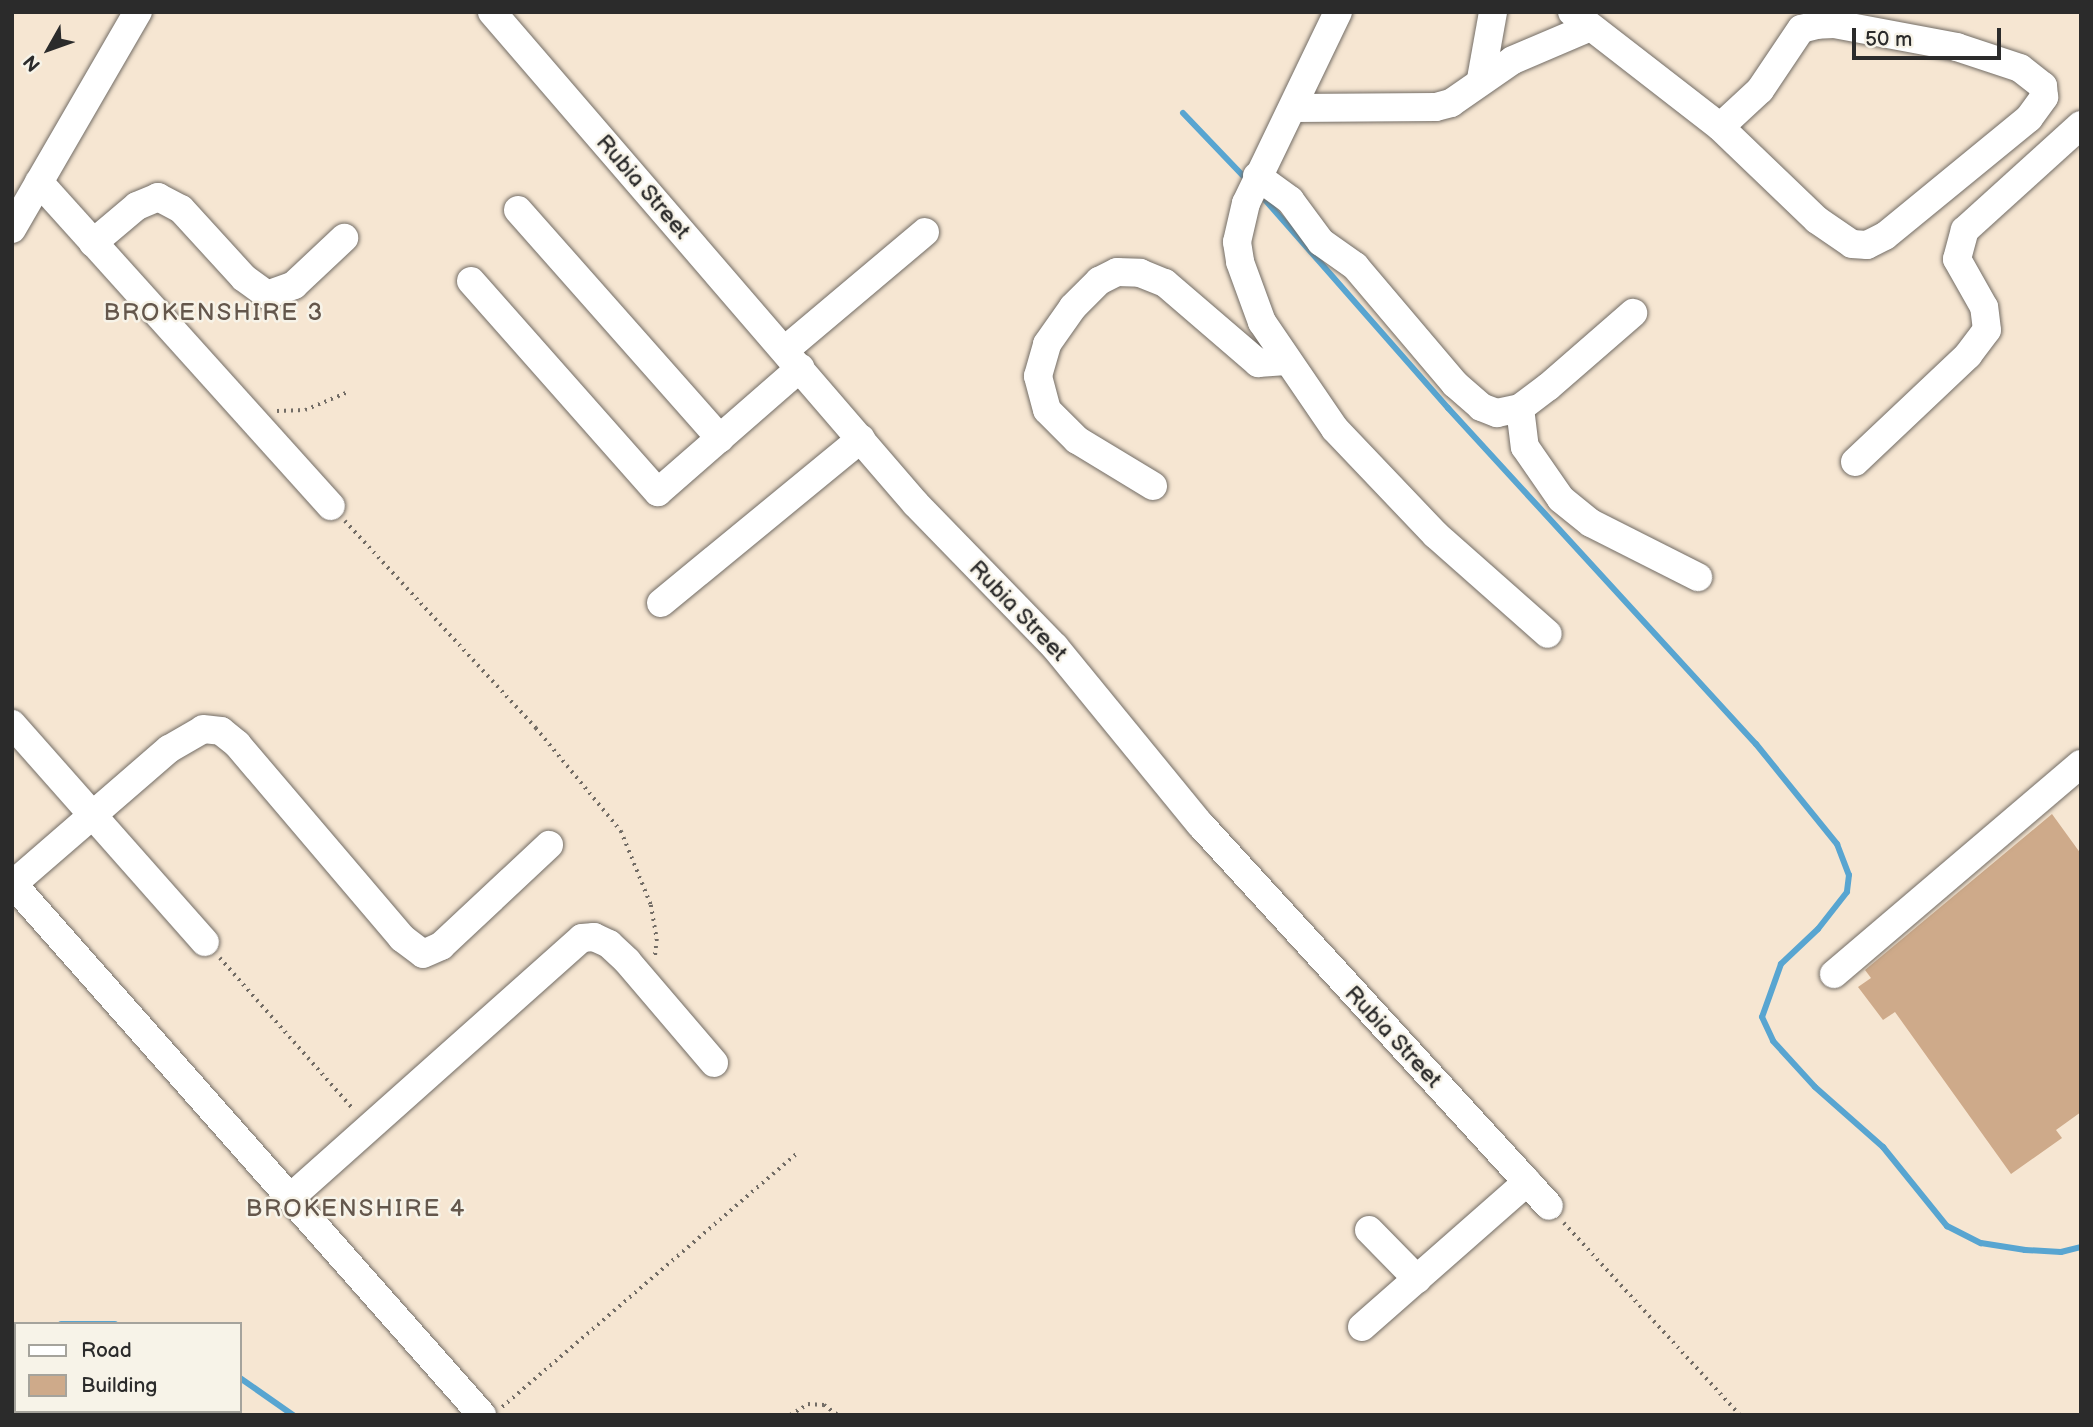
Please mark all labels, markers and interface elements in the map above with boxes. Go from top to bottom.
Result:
north arrow [14,14,84,84]
scale bar [1855,14,2004,58]
text: 50 m [1865,27,1912,52]
text: N [19,50,46,76]
street label: Rubia Street [590,129,696,245]
district label: BROKENSHIRE 3 [105,299,323,327]
street label: Rubia Street [963,555,1073,667]
street label: Rubia Street [1339,980,1447,1094]
district label: BROKENSHIRE 4 [247,1195,465,1223]
legend [14,1322,242,1413]
text: Road [81,1338,132,1363]
text: Building [81,1373,157,1398]

